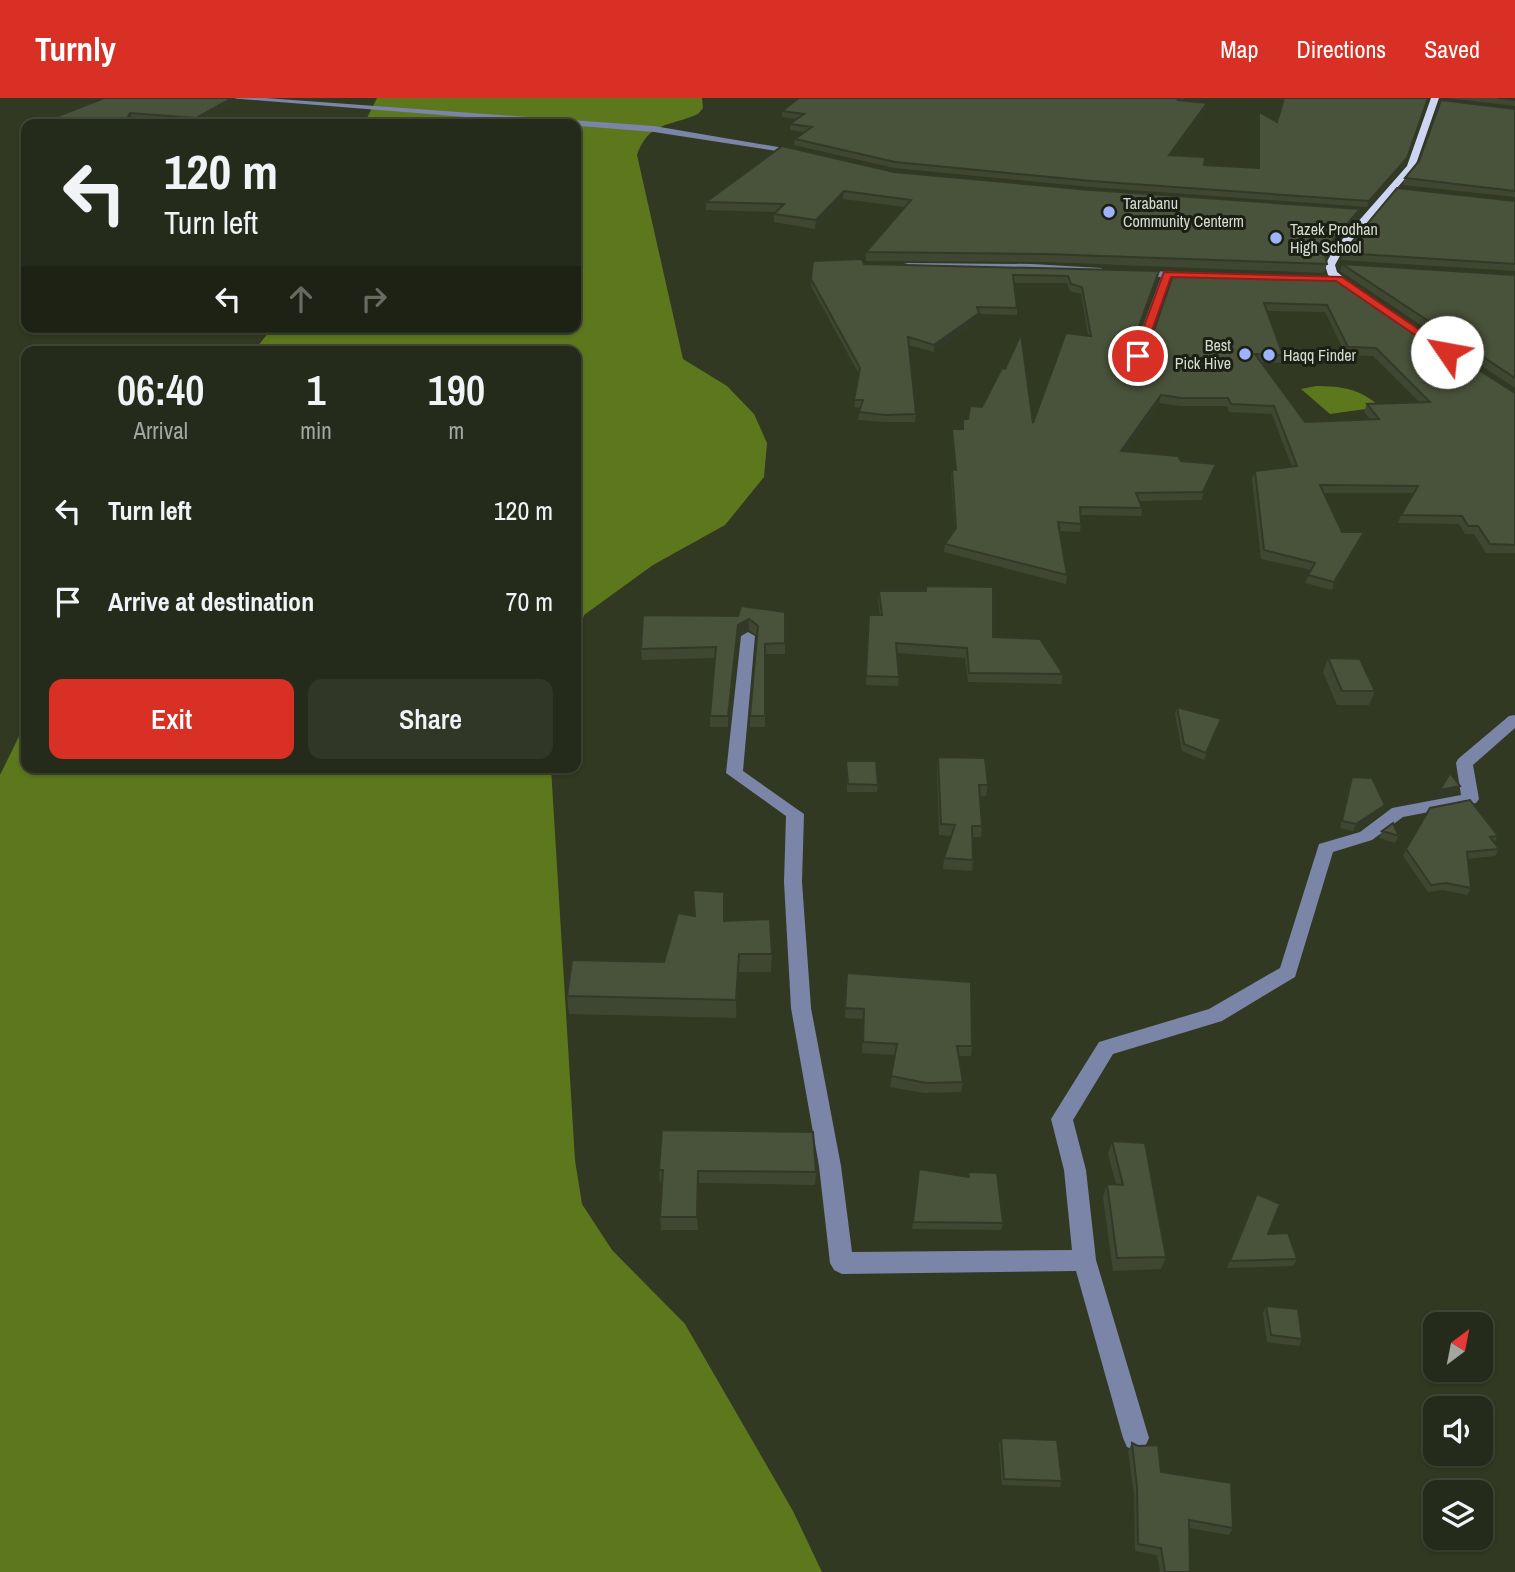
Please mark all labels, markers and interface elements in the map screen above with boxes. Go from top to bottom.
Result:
text: Turnly [35,27,116,71]
text: Map [1220,33,1258,65]
text: Directions [1296,33,1386,65]
text: Saved [1424,33,1480,65]
text: 120 m [164,138,278,204]
icon: left [49,147,140,238]
place label: Tarabanu Community Centerm [1123,192,1244,232]
text: Turn left [164,201,258,244]
marker: Tarabanu Community Centerm [1101,204,1117,220]
place label: Tazek Prodhan High School [1290,218,1378,258]
marker: Tazek Prodhan High School [1268,230,1284,246]
icon: left [209,280,247,318]
icon: ahead [282,280,320,318]
icon: right [355,280,393,318]
position arrow [1410,315,1484,389]
pin [1108,326,1168,386]
place label: Best Pick Hive [1175,334,1231,374]
icon: arrive [1119,337,1157,375]
place label: Haqq Finder [1283,344,1357,366]
marker: Best Pick Hive [1237,346,1253,362]
marker: Haqq Finder [1261,347,1277,363]
text: 06:40 [117,362,204,418]
text: 1 [306,362,326,418]
text: 190 [428,362,485,418]
text: Arrival [133,415,188,446]
text: min [300,415,332,446]
text: m [449,415,464,446]
icon: left [49,492,87,530]
text: Turn left [108,493,192,528]
text: 120 m [494,493,553,528]
icon: arrive [49,583,87,621]
text: Arrive at destination [108,584,314,619]
text: 70 m [506,584,553,619]
button: Exit [49,679,294,759]
button: Share [308,679,553,759]
north arrow [1423,1312,1493,1382]
map controls [1423,1312,1493,1550]
button: sound [1423,1396,1493,1466]
button: layers [1423,1480,1493,1550]

